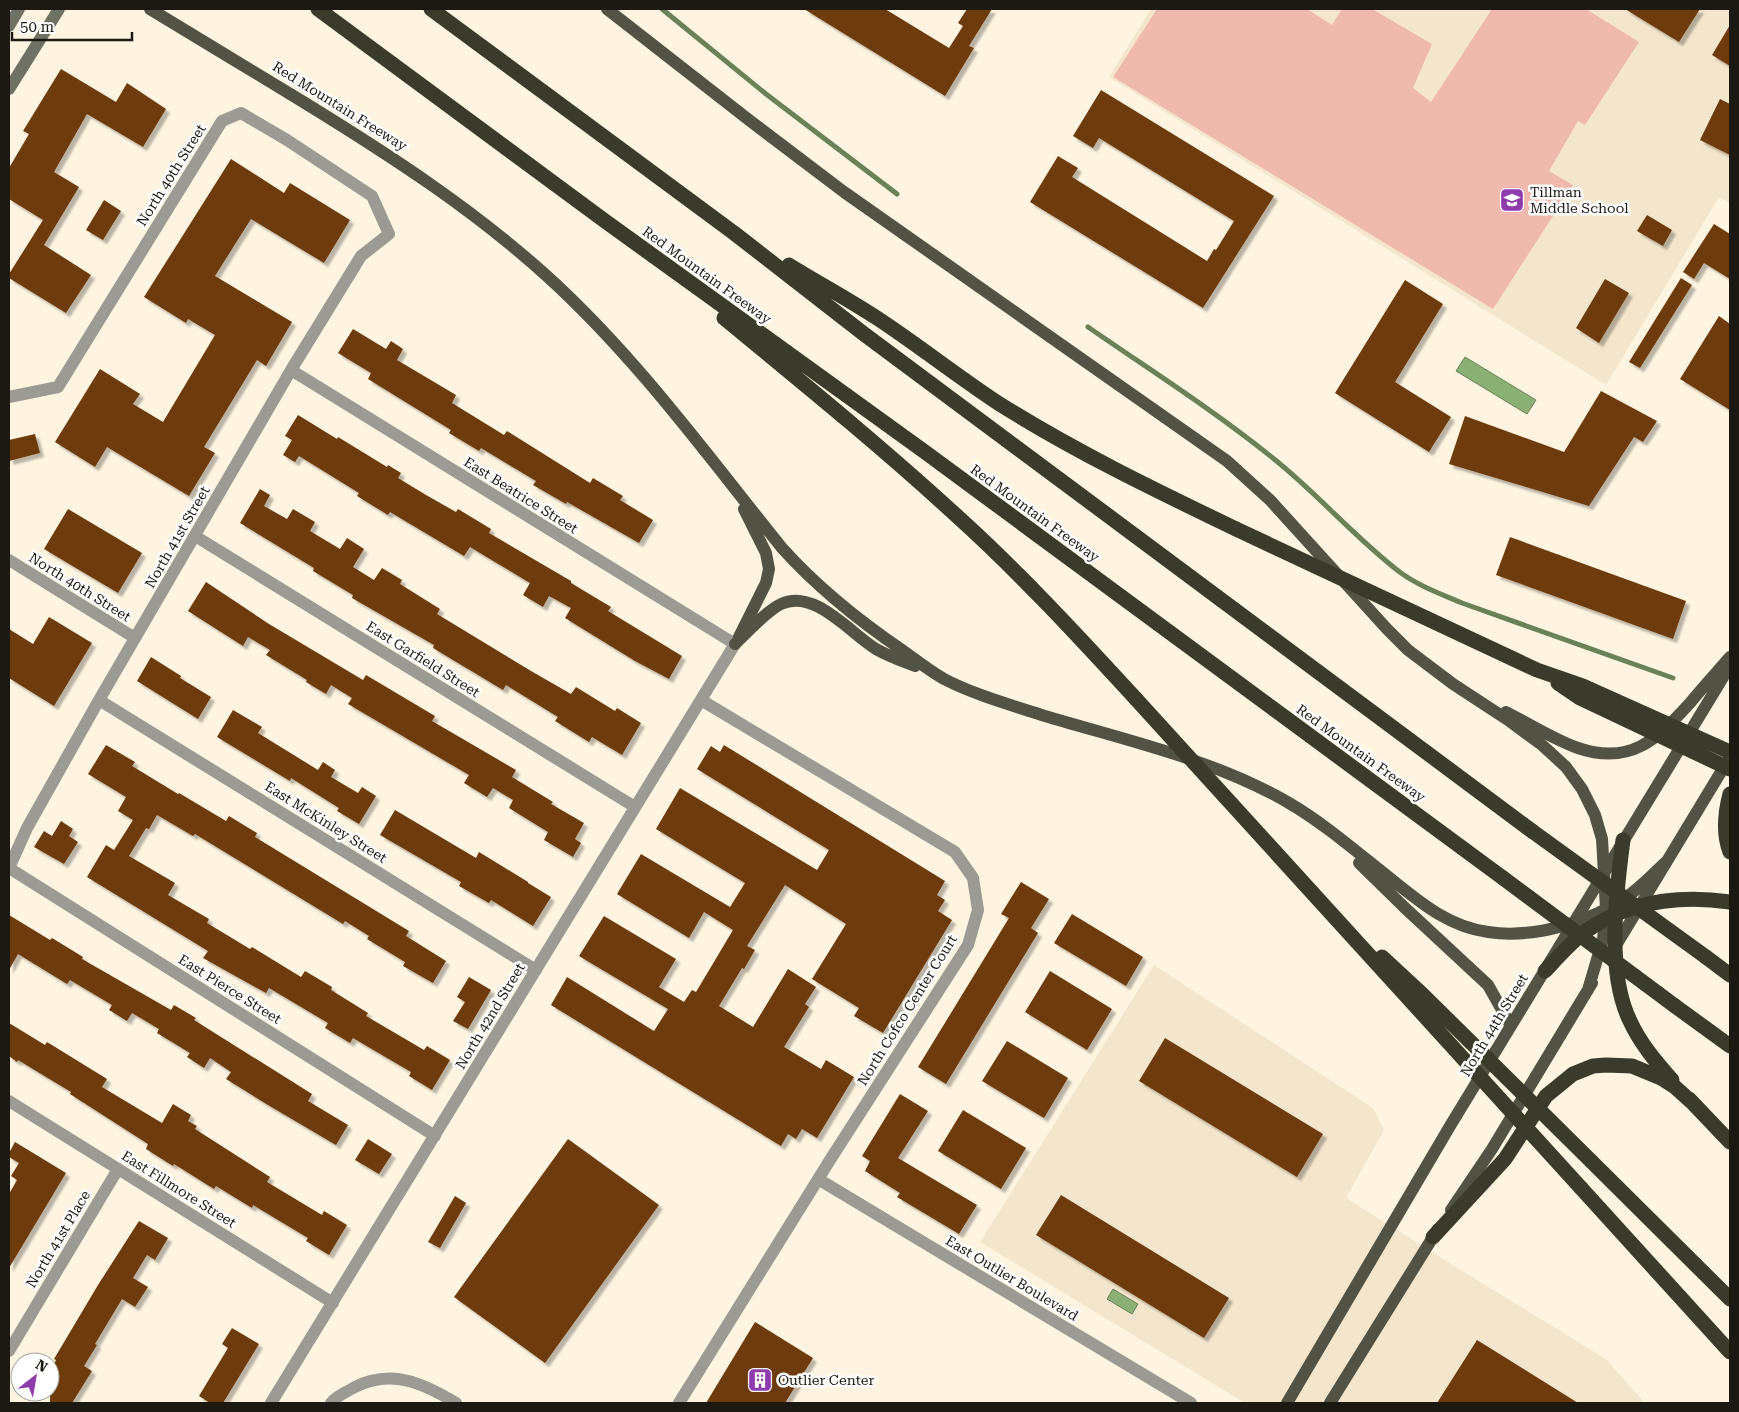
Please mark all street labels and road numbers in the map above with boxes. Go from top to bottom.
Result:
street label: Red Mountain Freeway [270,58,411,154]
street label: North 40th Street [133,121,209,229]
street label: Red Mountain Freeway [640,223,775,328]
street label: East Beatrice Street [461,453,581,537]
street label: Red Mountain Freeway [968,461,1103,566]
street label: North 41st Street [141,483,213,591]
street label: North 40th Street [26,549,134,625]
street label: East Garfield Street [363,618,483,700]
street label: Red Mountain Freeway [1294,701,1429,806]
street label: East McKinley Street [262,778,390,866]
street label: North Cofco Center Court [854,932,960,1088]
street label: East Pierce Street [176,951,284,1027]
street label: North 42nd Street [452,960,528,1072]
street label: North 44th Street [1457,971,1531,1079]
street label: East Fillmore Street [119,1147,239,1231]
street label: North 41st Place [23,1187,94,1291]
street label: East Outlier Boulevard [943,1232,1081,1324]

